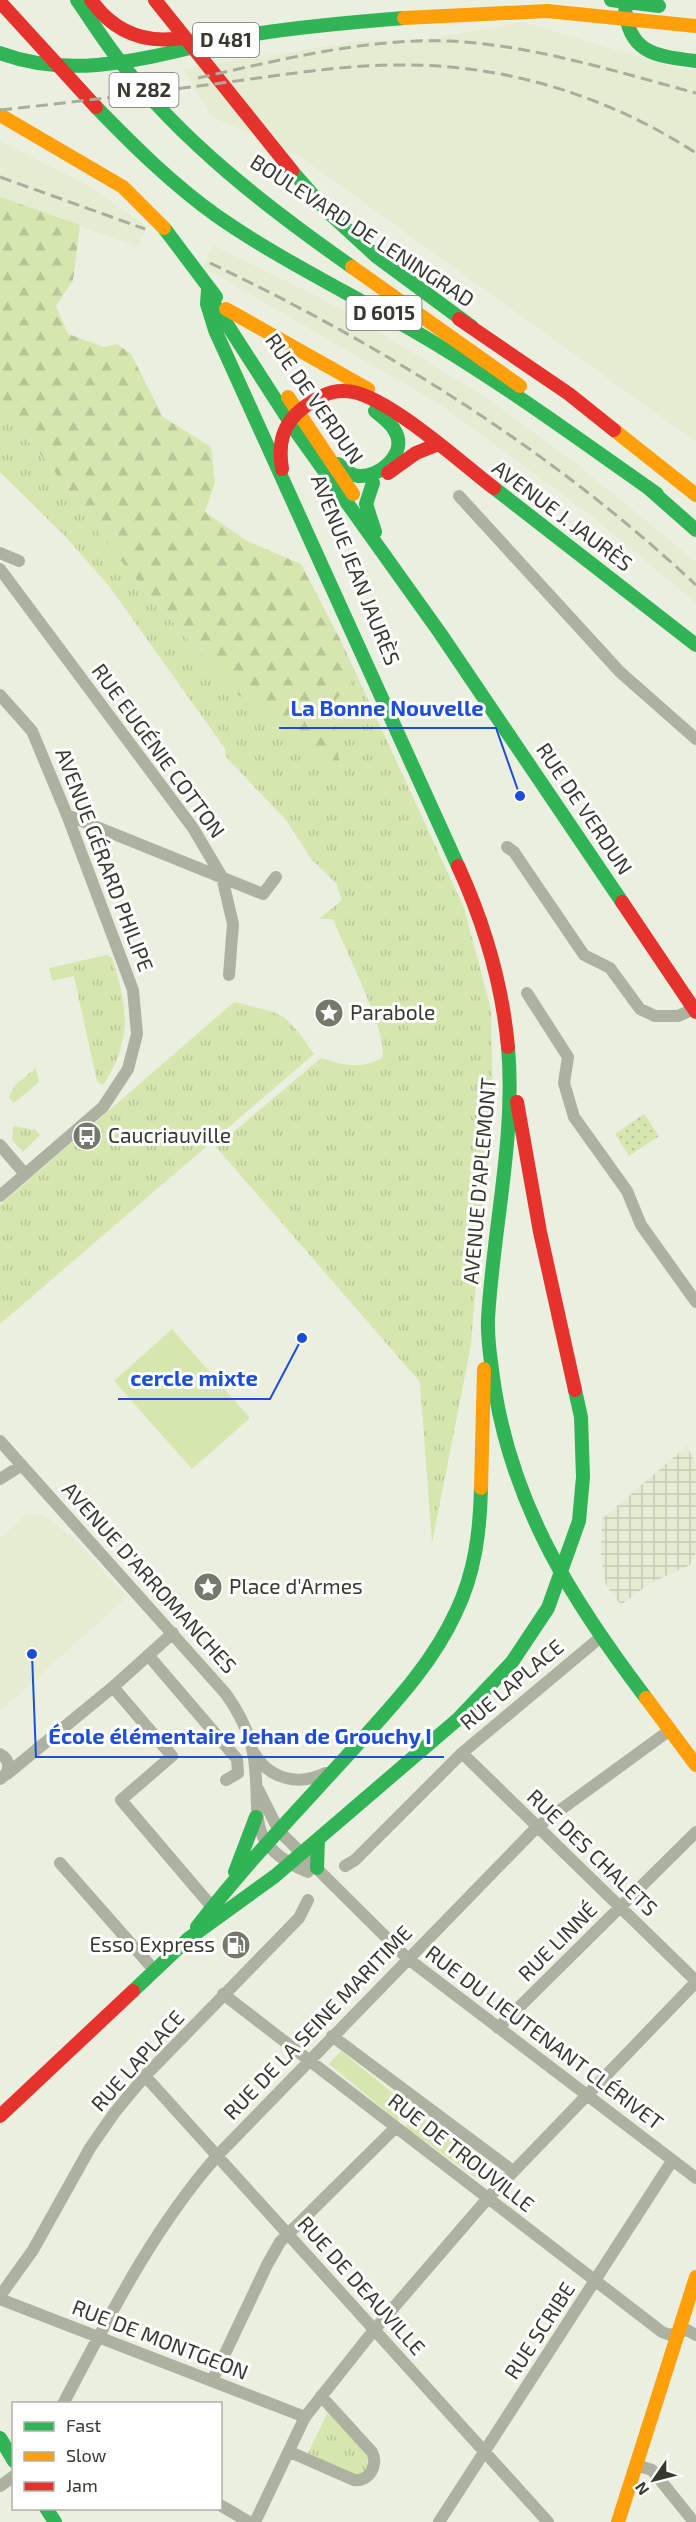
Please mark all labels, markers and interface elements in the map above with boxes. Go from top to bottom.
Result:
road number: D 481 [193,23,259,57]
road number: N 282 [110,73,178,107]
street label: BOULEVARD DE LENINGRAD [246,148,479,311]
road number: D 6015 [346,296,422,330]
street label: RUE DE VERDUN [261,328,370,468]
street label: AVENUE J. JAURÈS [488,454,638,576]
street label: AVENUE JEAN JAURÈS [307,470,406,668]
street label: RUE EUGÉNIE COTTON [88,658,231,842]
callout: La Bonne Nouvelle [279,688,496,728]
text: La Bonne Nouvelle [290,694,484,720]
street label: RUE DE VERDUN [532,738,639,879]
street label: AVENUE GÉRARD PHILIPE [51,744,160,975]
place icon: Parabole [313,997,345,1029]
place label: Parabole [350,999,435,1024]
street label: AVENUE D'APLEMONT [457,1077,500,1285]
bus stop icon: Caucriauville [71,1120,103,1152]
place label: Caucriauville [108,1122,231,1147]
callout: cercle mixte [118,1359,270,1399]
text: cercle mixte [130,1364,258,1390]
street label: AVENUE D'ARROMANCHES [58,1476,243,1678]
place icon: Place d'Armes [192,1571,224,1603]
place label: Place d'Armes [229,1573,363,1598]
street label: RUE LAPLACE [454,1633,568,1734]
callout: École élémentaire Jehan de Grouchy I [36,1717,444,1757]
text: École élémentaire Jehan de Grouchy I [48,1722,432,1749]
street label: RUE DES CHALETS [523,1783,663,1920]
street label: RUE LINNÉ [512,1896,602,1986]
street label: RUE DE LA SEINE MARITIME [218,1920,416,2124]
fuel station icon: Esso Express [220,1929,252,1961]
place label: Esso Express [90,1931,215,1956]
street label: RUE DU LIEUTENANT CLÉRIVET [421,1939,669,2134]
street label: RUE LAPLACE [85,2004,189,2116]
street label: RUE DE TROUVILLE [384,2087,540,2217]
street label: RUE DE DEAUVILLE [293,2210,431,2360]
street label: RUE SCRIBE [498,2277,579,2383]
street label: RUE DE MONTGEON [69,2293,252,2384]
legend [12,2402,222,2510]
text: Fast [66,2414,101,2436]
text: Slow [66,2444,107,2466]
north arrow [624,2450,684,2510]
text: Jam [66,2474,98,2496]
text: N [630,2479,652,2499]

